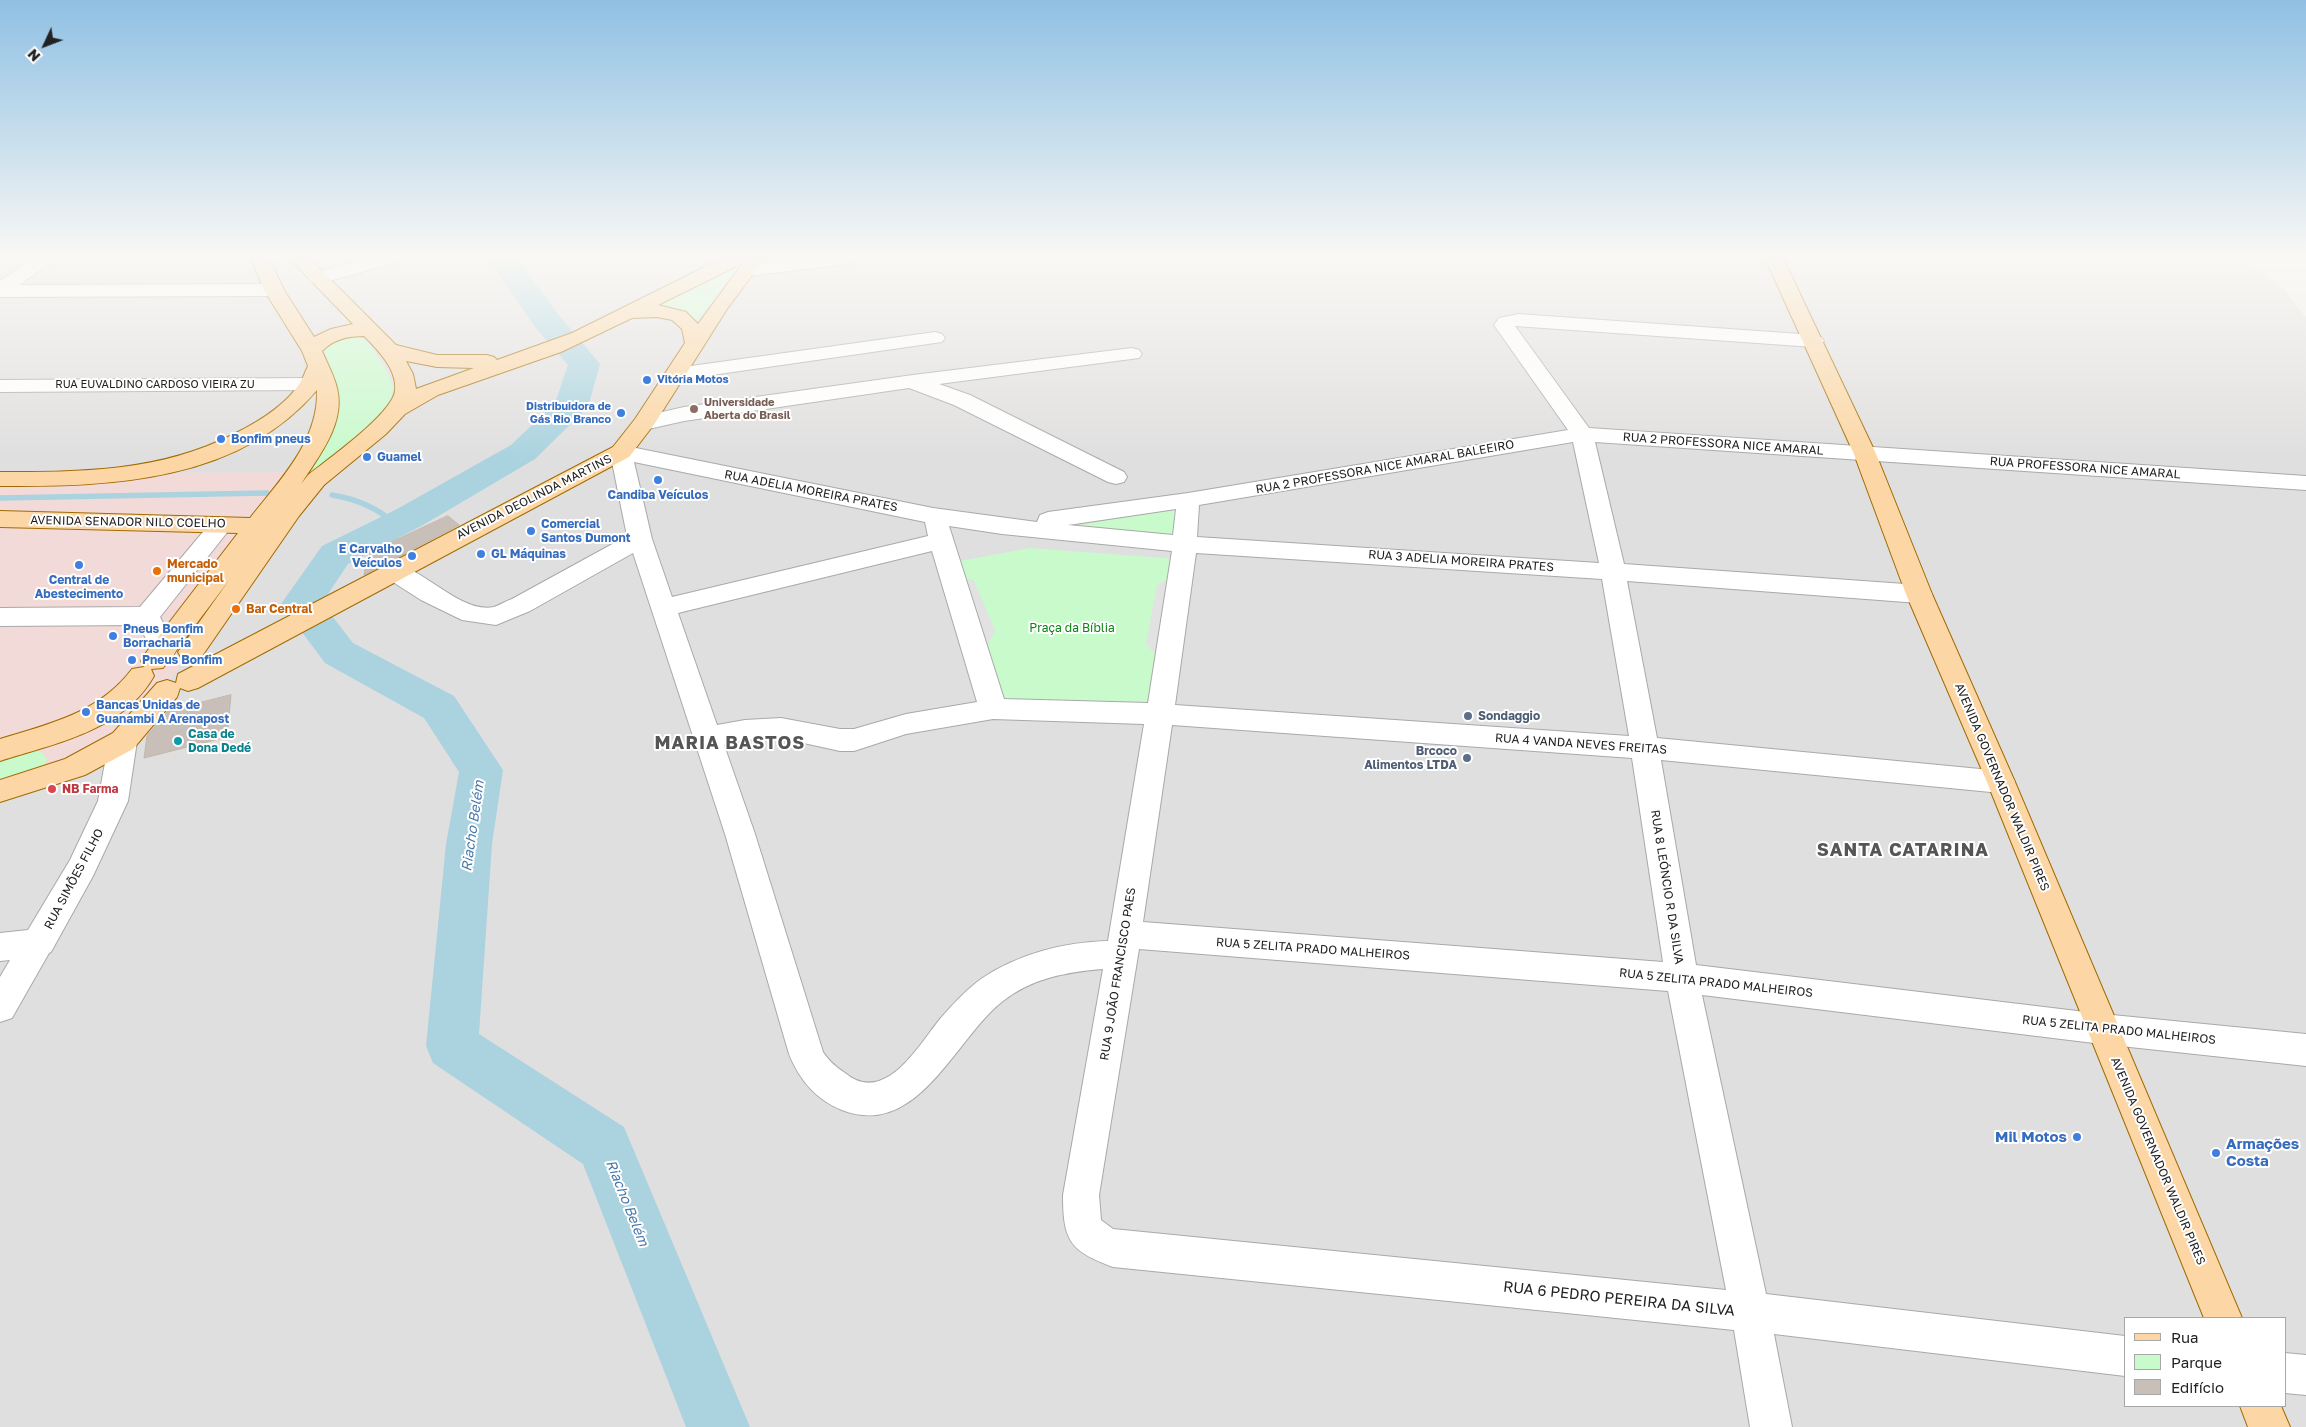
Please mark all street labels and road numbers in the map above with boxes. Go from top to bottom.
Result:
street label: RUA EUVALDINO CARDOSO VIEIRA ZU [55,378,255,392]
street label: RUA 2 PROFESSORA NICE AMARAL [1622,430,1824,458]
street label: RUA 2 PROFESSORA NICE AMARAL BALEEIRO [1255,437,1515,497]
street label: AVENIDA DEOLINDA MARTINS [454,451,614,543]
street label: RUA PROFESSORA NICE AMARAL [1989,454,2181,482]
street label: RUA ADELIA MOREIRA PRATES [723,467,899,515]
street label: AVENIDA SENADOR NILO COELHO [30,513,226,531]
street label: RUA 3 ADELIA MOREIRA PRATES [1368,547,1554,575]
street label: AVENIDA GOVERNADOR WALDIR PIRES [1952,681,2052,893]
street label: RUA 4 VANDA NEVES FREITAS [1495,731,1667,757]
street label: RUA 8 LEÓNCIO R DA SILVA [1648,809,1686,965]
street label: RUA SIMÕES FILHO [41,826,107,932]
street label: RUA 9 JOÃO FRANCISCO PAES [1097,887,1139,1061]
street label: RUA 5 ZELITA PRADO MALHEIROS [1215,935,1411,963]
street label: RUA 5 ZELITA PRADO MALHEIROS [1619,966,1813,1000]
street label: RUA 5 ZELITA PRADO MALHEIROS [2022,1013,2216,1047]
street label: AVENIDA GOVERNADOR WALDIR PIRES [2108,1055,2208,1267]
street label: RUA 6 PEDRO PEREIRA DA SILVA [1502,1278,1736,1320]

